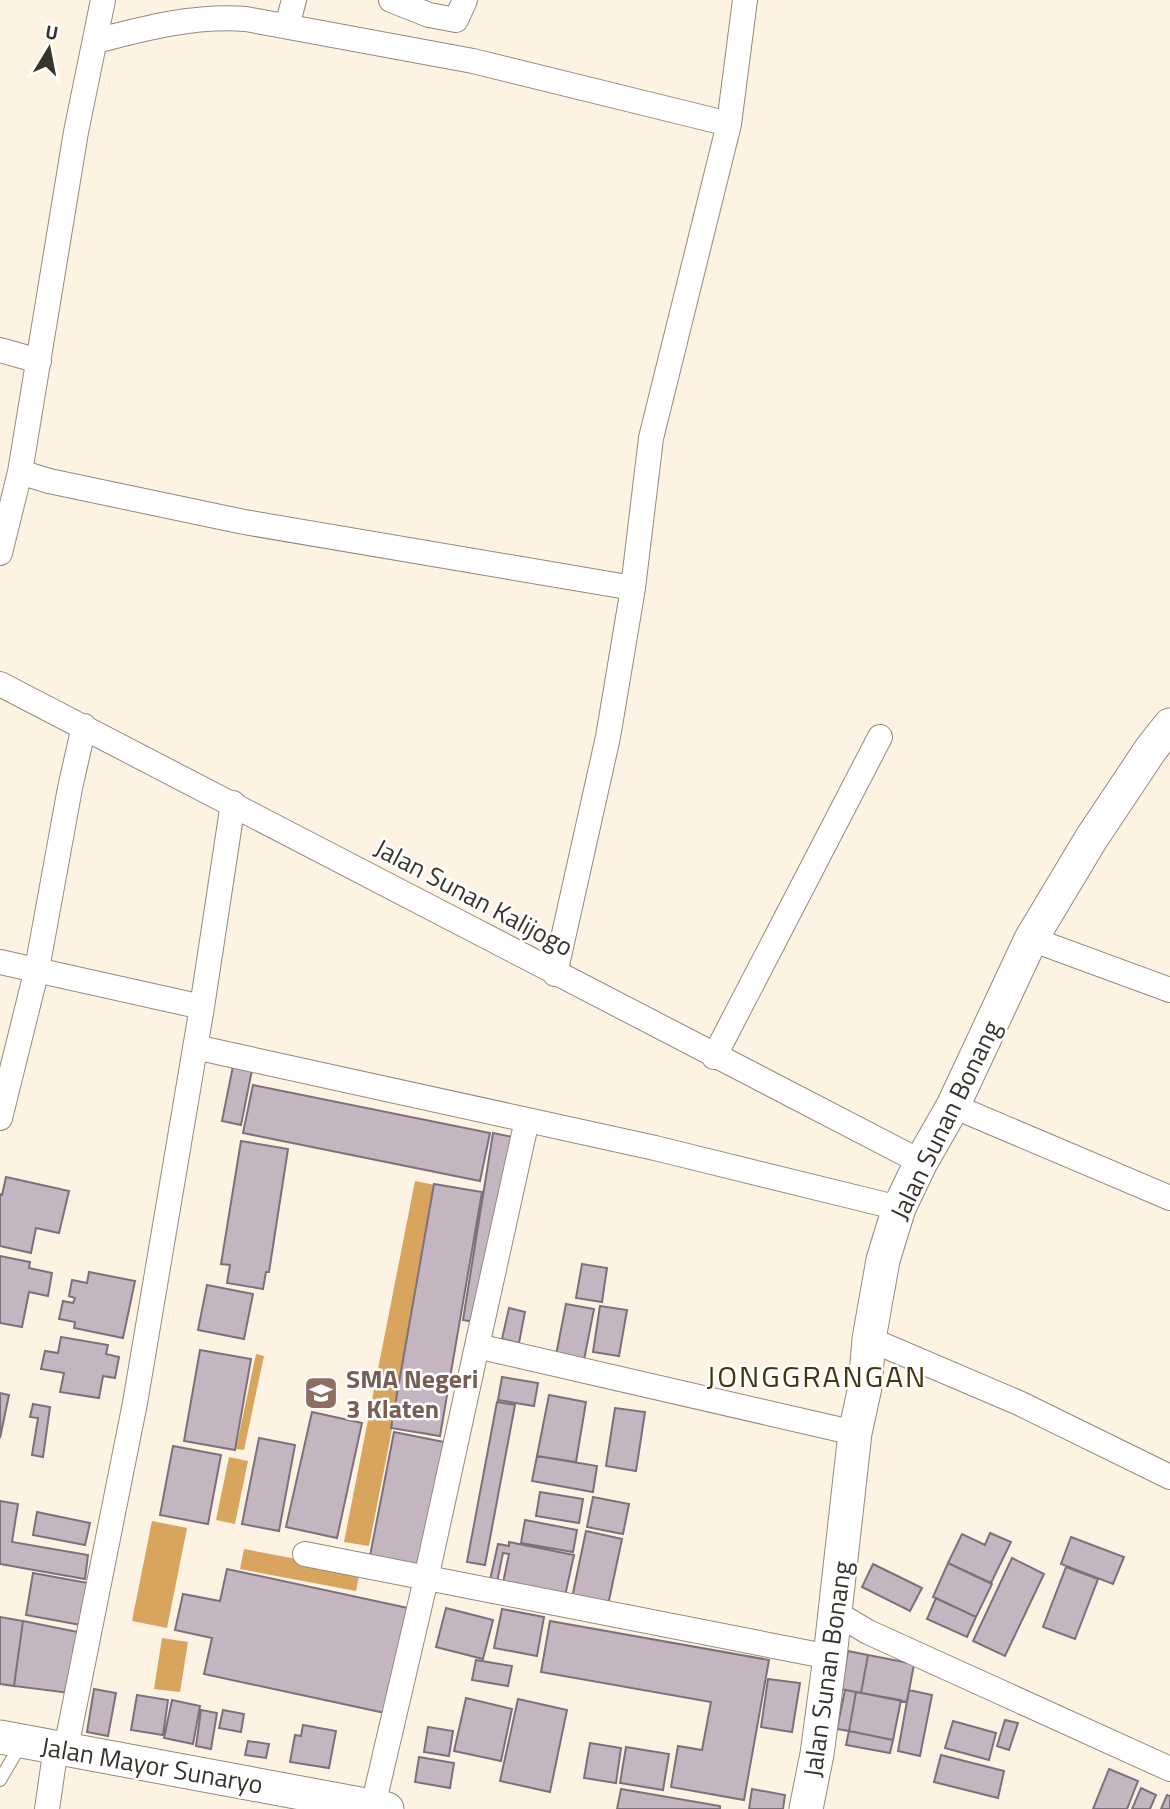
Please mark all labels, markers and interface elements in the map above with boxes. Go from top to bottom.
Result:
north arrow [14,14,84,84]
text: U [43,16,61,47]
street label: Jalan Sunan Kalijogo [368,828,580,966]
street label: Jalan Sunan Bonang [880,1014,1010,1226]
district label: JONGGRANGAN [707,1353,927,1399]
place label: SMA Negeri 3 Klaten [346,1359,478,1428]
school or university icon: SMA Negeri 3 Klaten [302,1374,340,1412]
street label: Jalan Sunan Bonang [793,1558,861,1780]
street label: Jalan Mayor Sunaryo [38,1726,266,1804]

